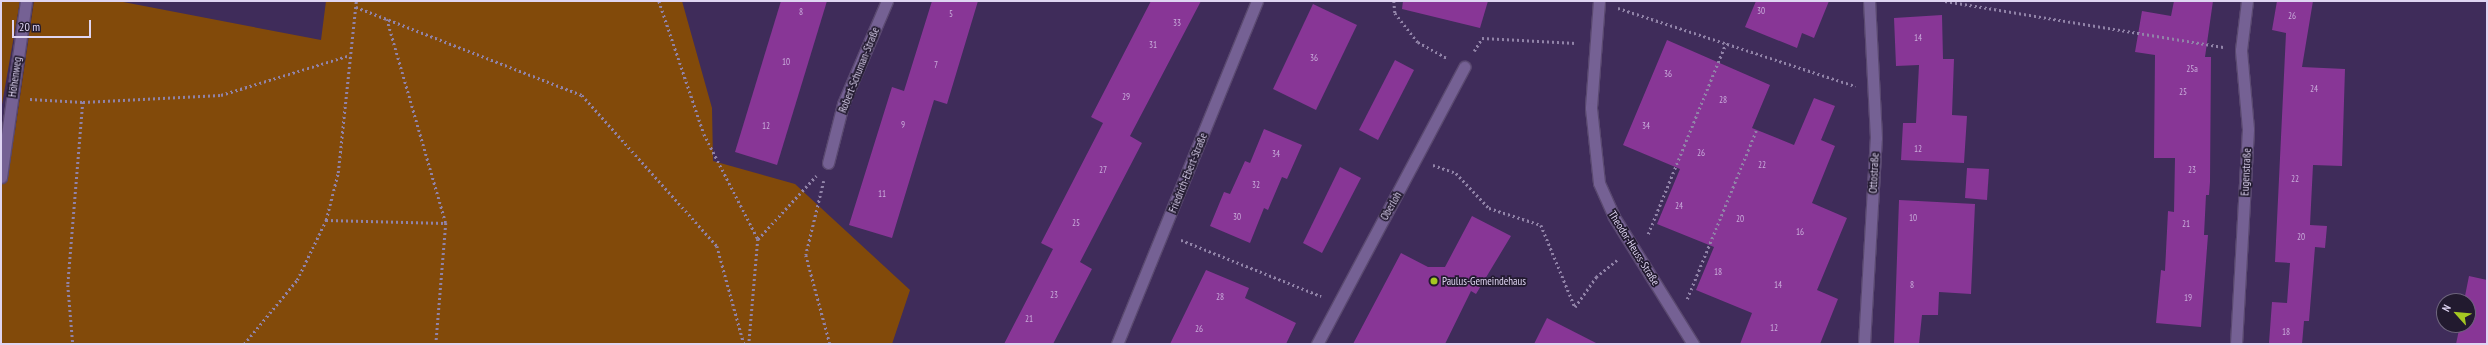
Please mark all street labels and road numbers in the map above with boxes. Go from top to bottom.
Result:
street label: Robert-Schuman-Straße [836,25,882,115]
street label: Höhenweg [6,56,24,98]
street label: Friedrich-Ebert-Straße [1166,131,1210,215]
street label: Eugenstraße [2238,148,2254,196]
street label: Ottostraße [1866,152,1882,194]
street label: Oberloh [1378,189,1404,223]
street label: Theodor-Heuss-Straße [1606,208,1662,288]

